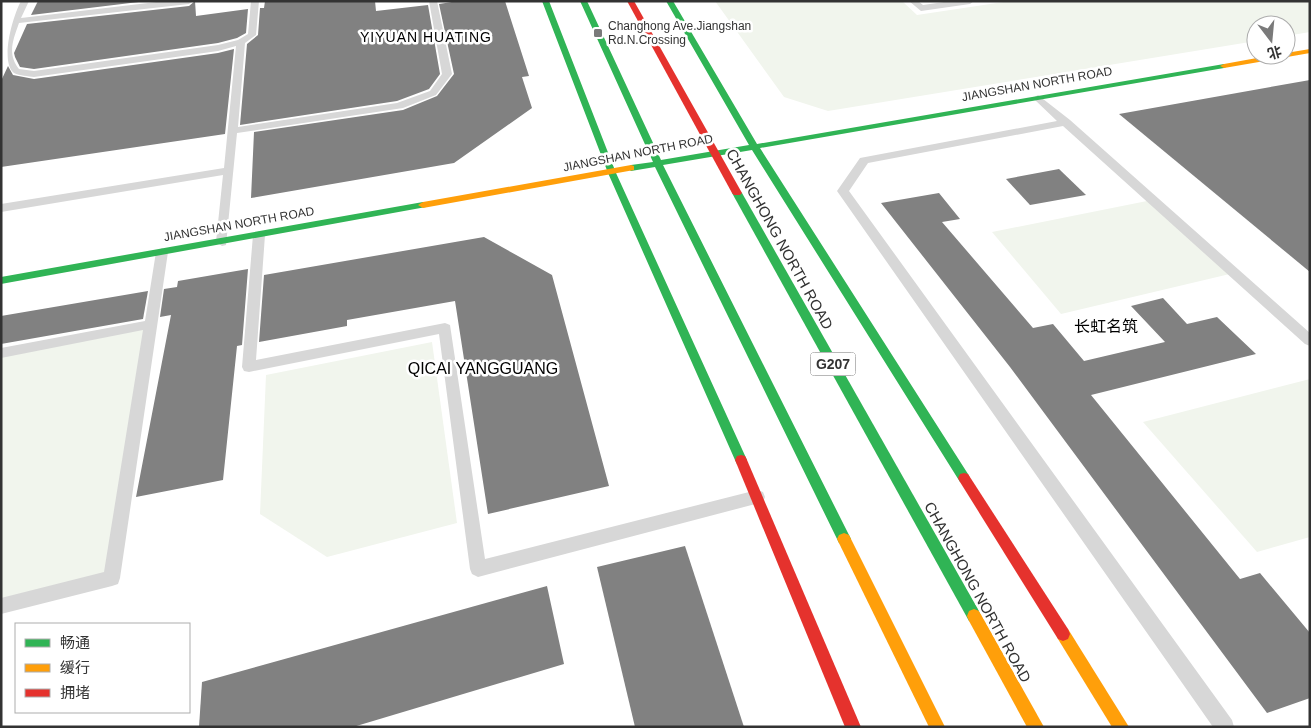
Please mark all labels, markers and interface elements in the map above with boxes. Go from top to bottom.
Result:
north arrow [1246,15,1296,65]
place label: Changhong Ave.Jiangshan Rd.N.Crossing [608,19,751,47]
marker: Changhong Ave.Jiangshan Rd.N.Crossing [592,27,604,39]
district label: YIYUAN HUATING [360,29,492,45]
text: 北 [1266,43,1284,62]
street label: JIANGSHAN NORTH ROAD [961,64,1114,104]
street label: JIANGSHAN NORTH ROAD [562,132,714,174]
street label: CHANGHONG NORTH ROAD [723,146,837,332]
street label: JIANGSHAN NORTH ROAD [163,204,316,244]
district label: 长虹名筑 [1074,318,1138,335]
road number: G207 [810,352,856,376]
district label: QICAI YANGGUANG [408,360,558,377]
street label: CHANGHONG NORTH ROAD [921,499,1035,685]
legend [15,623,190,713]
text: 畅通 [60,634,90,651]
text: 缓行 [60,659,90,676]
text: 拥堵 [60,684,90,701]

